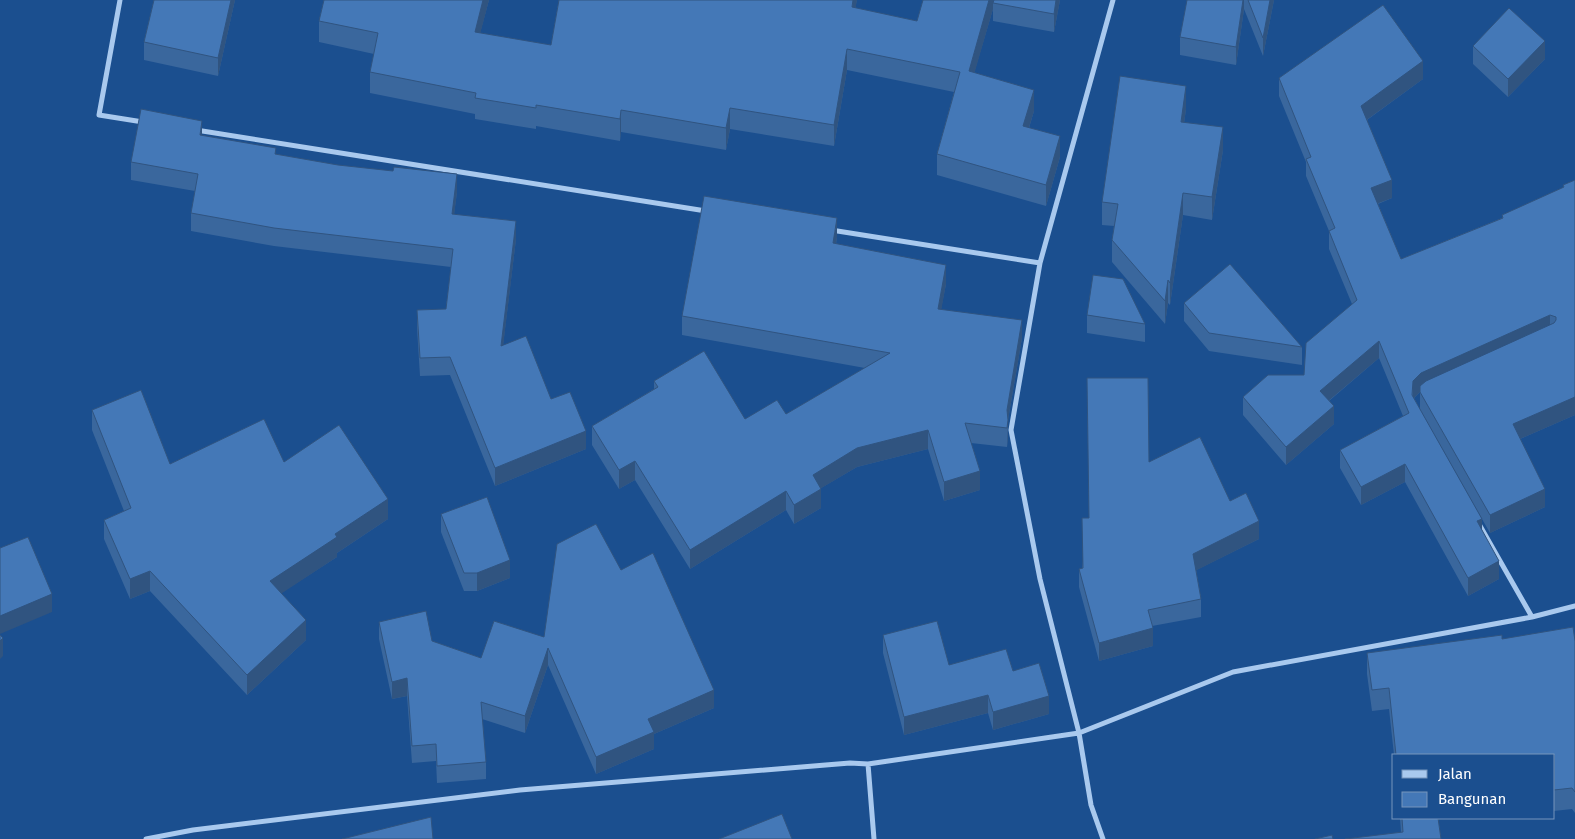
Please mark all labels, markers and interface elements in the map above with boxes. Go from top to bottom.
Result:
legend [1392,754,1555,819]
text: Jalan [1438,765,1472,783]
text: Bangunan [1438,790,1506,808]

